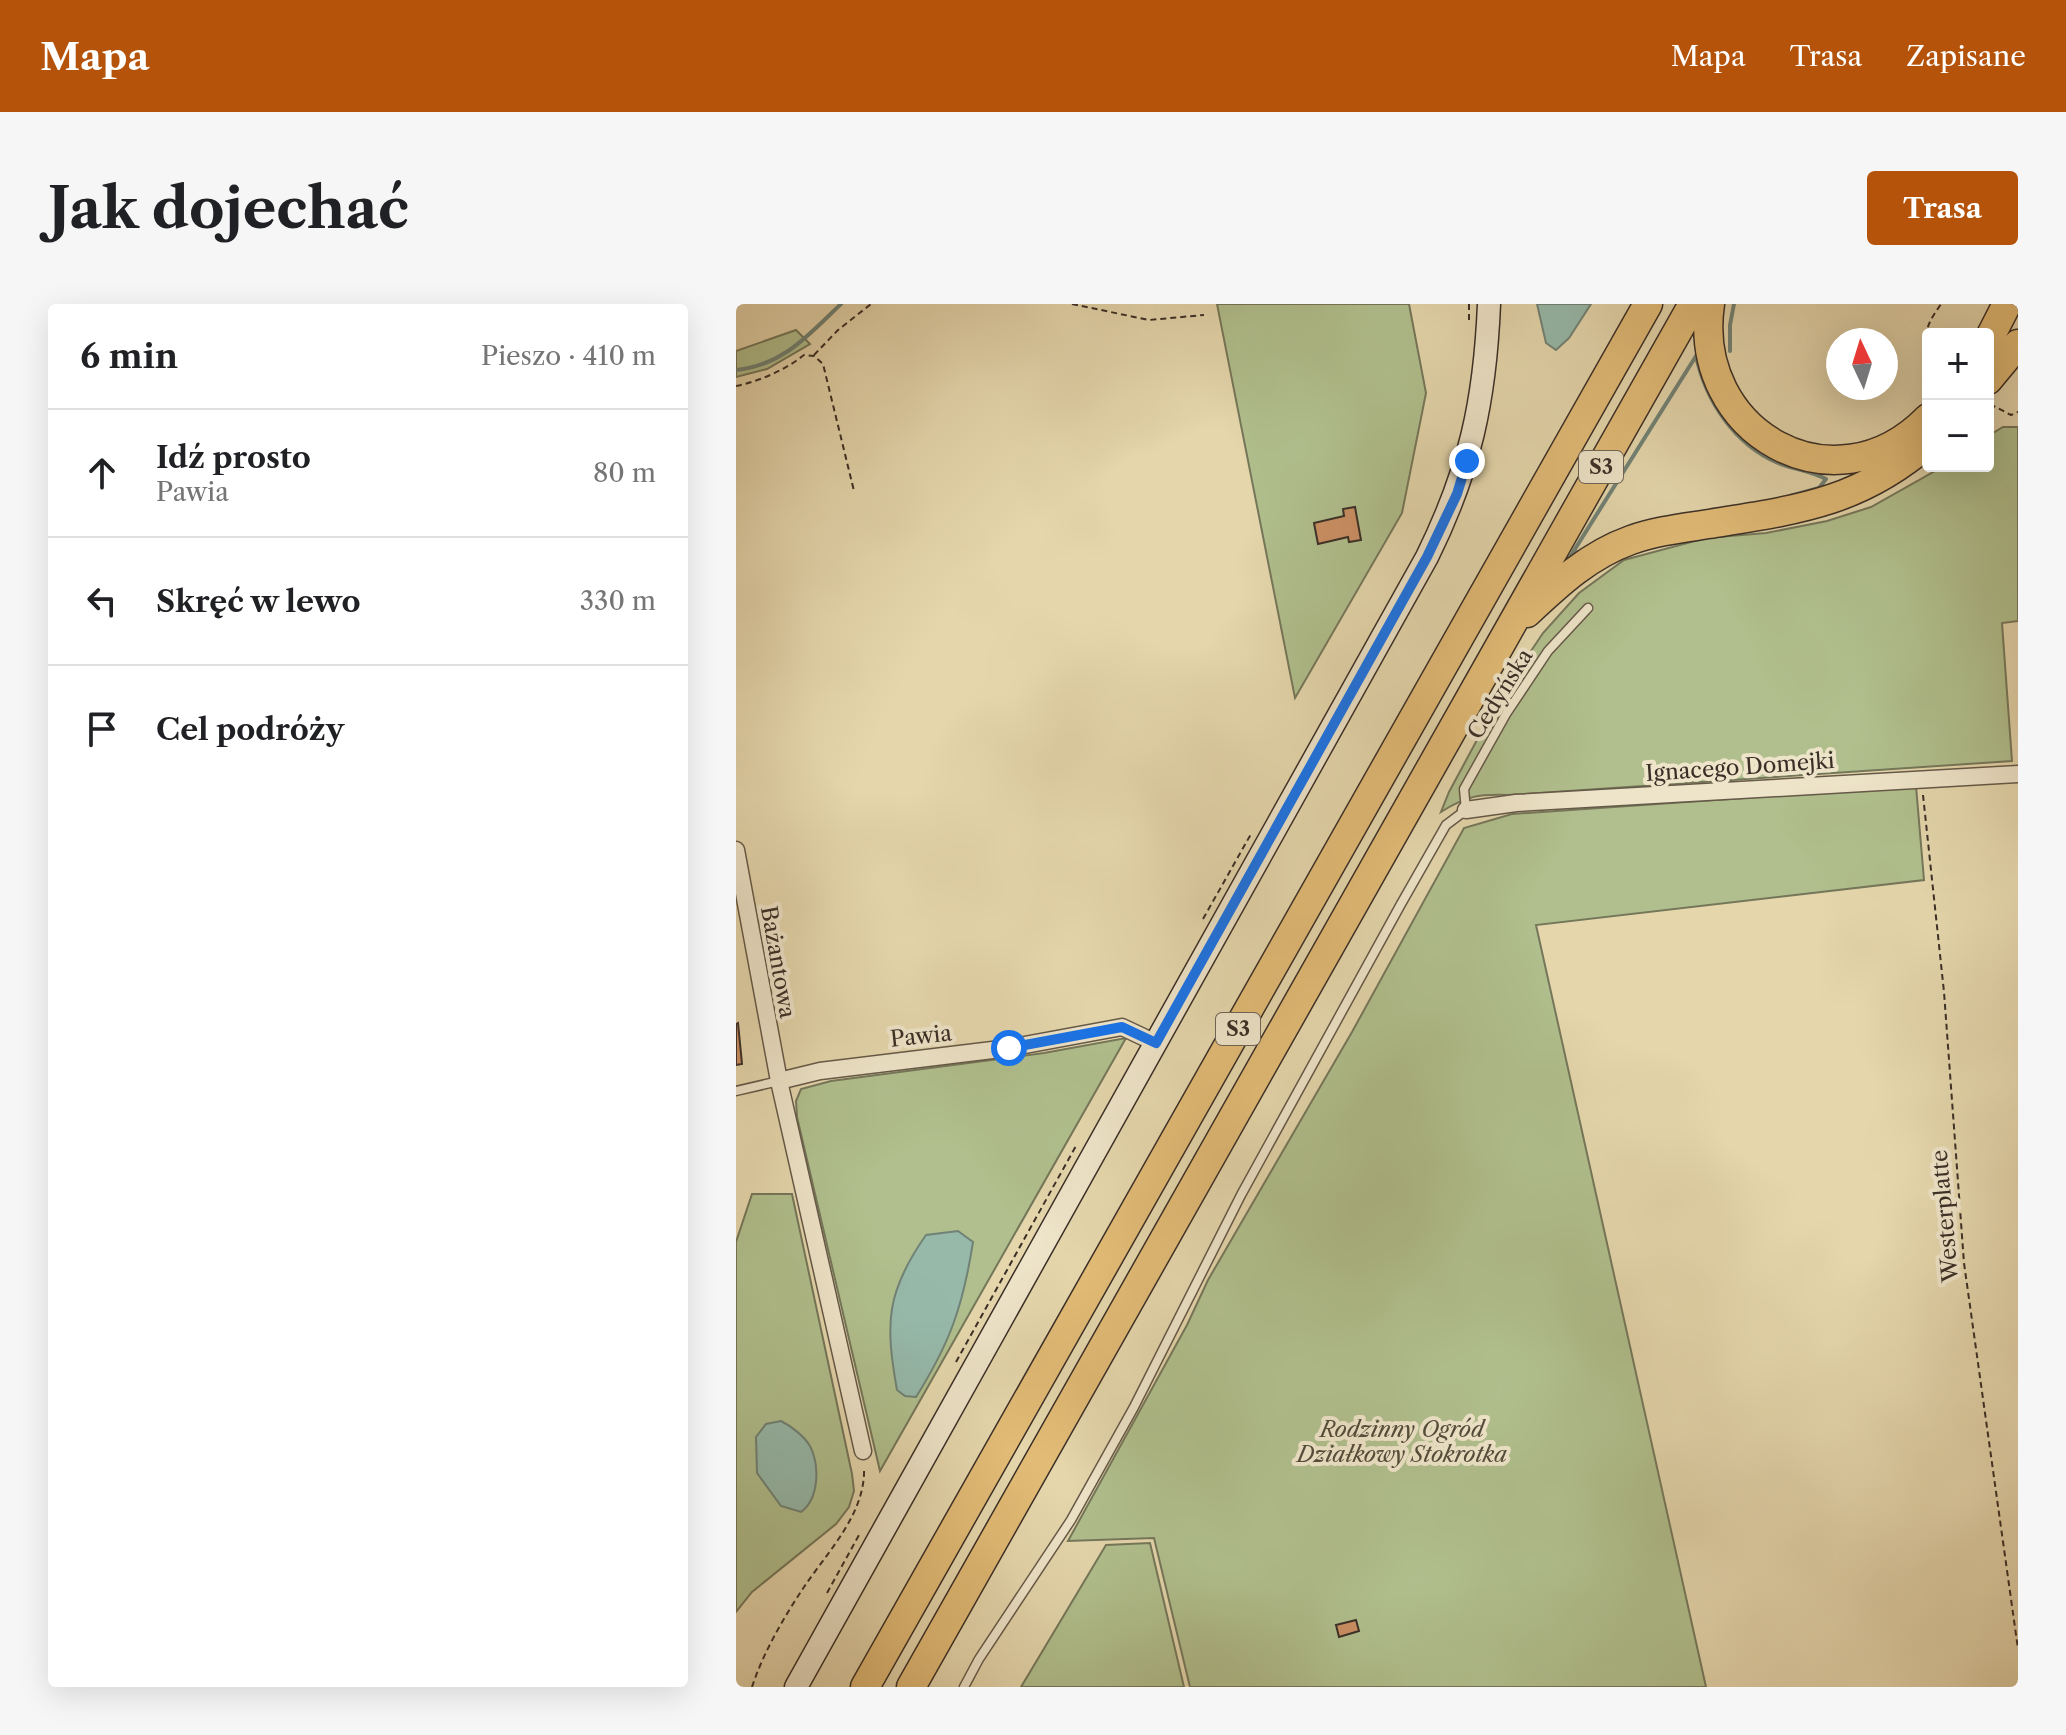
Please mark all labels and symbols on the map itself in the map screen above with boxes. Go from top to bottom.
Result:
north arrow [1826,328,1898,400]
route end [1449,443,1485,479]
road number: S3 [1579,451,1623,483]
street label: Cedyńska [1462,643,1539,744]
street label: Ignacego Domejki [1645,747,1836,787]
street label: Bażantowa [755,904,801,1021]
road number: S3 [1216,1013,1260,1045]
street label: Pawia [889,1019,953,1053]
route start [991,1030,1027,1066]
street label: Westerplatte [1926,1149,1964,1284]
park label: Rodzinny Ogród Działkowy Stokrotka [1295,1416,1507,1468]

